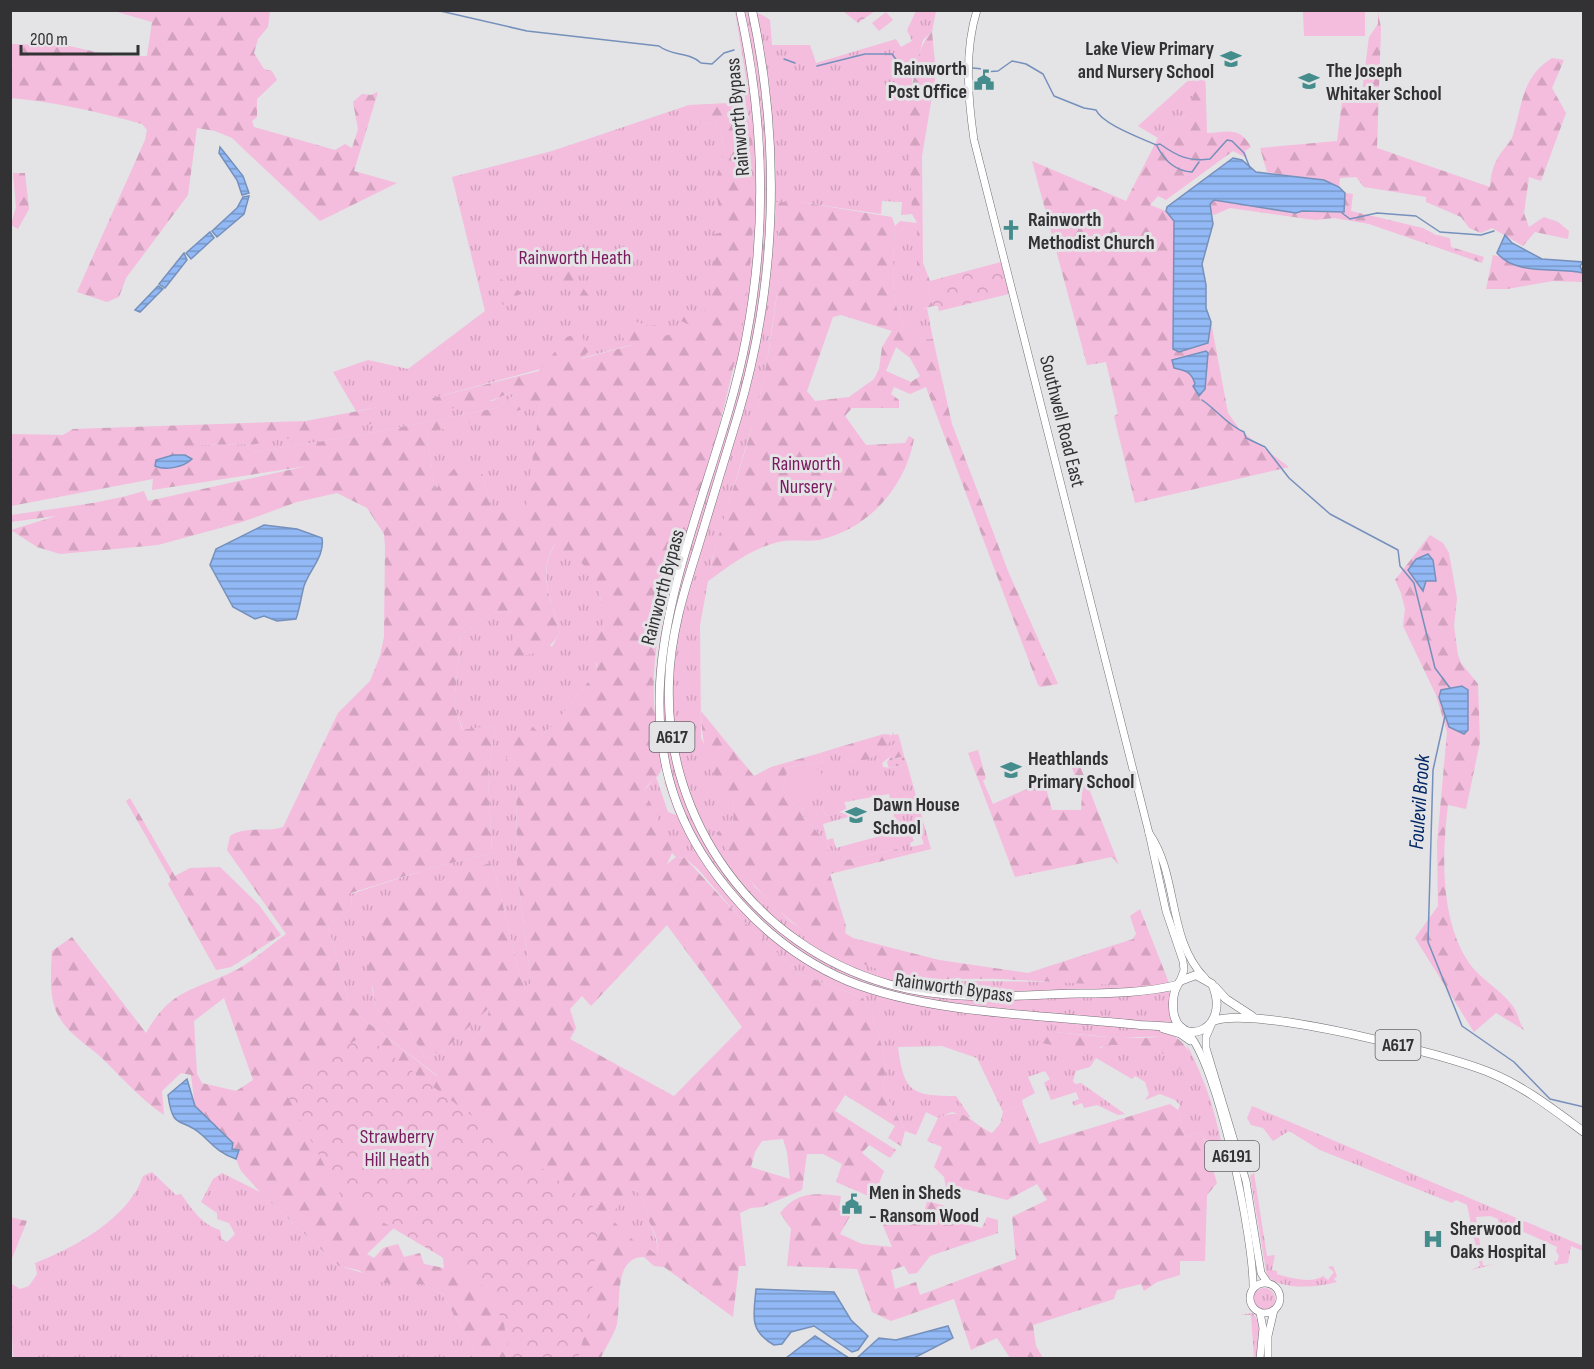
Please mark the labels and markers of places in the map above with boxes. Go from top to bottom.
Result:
place label: Lake View Primary and Nursery School [1078,37,1215,84]
school or university icon: Lake View Primary and Nursery School [1219,47,1243,71]
place label: Rainworth Post Office [888,57,967,104]
place label: The Joseph Whitaker School [1326,59,1441,106]
public building icon: Rainworth Post Office [972,68,996,92]
school or university icon: The Joseph Whitaker School [1297,69,1321,93]
place label: Rainworth Methodist Church [1028,208,1155,255]
church icon: Rainworth Methodist Church [999,218,1023,242]
place label: Heathlands Primary School [1028,747,1134,794]
school or university icon: Heathlands Primary School [999,758,1023,782]
place label: Dawn House School [873,793,960,840]
school or university icon: Dawn House School [844,803,868,827]
place label: Men in Sheds - Ransom Wood [869,1181,979,1228]
public building icon: Men in Sheds - Ransom Wood [840,1192,864,1216]
place label: Sherwood Oaks Hospital [1450,1217,1546,1264]
hospital icon: Sherwood Oaks Hospital [1421,1227,1445,1251]

